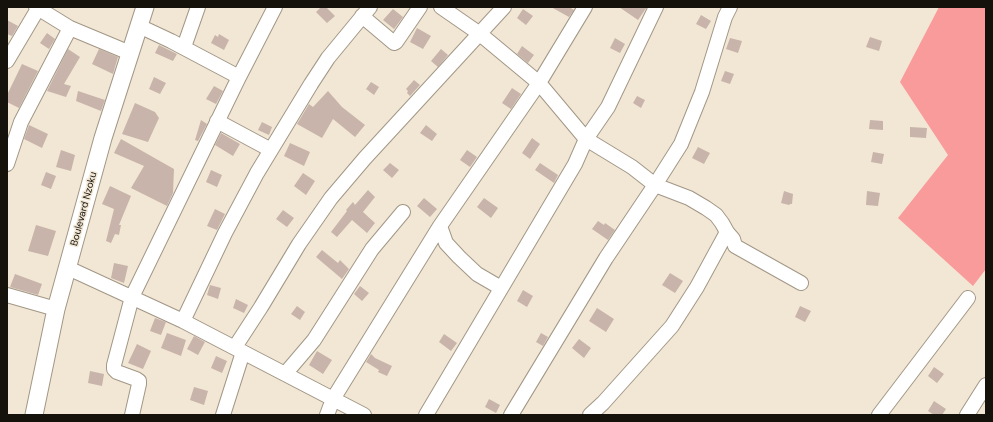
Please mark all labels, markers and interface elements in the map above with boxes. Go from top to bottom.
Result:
street label: Boulevard Nzoku [68,171,100,247]

